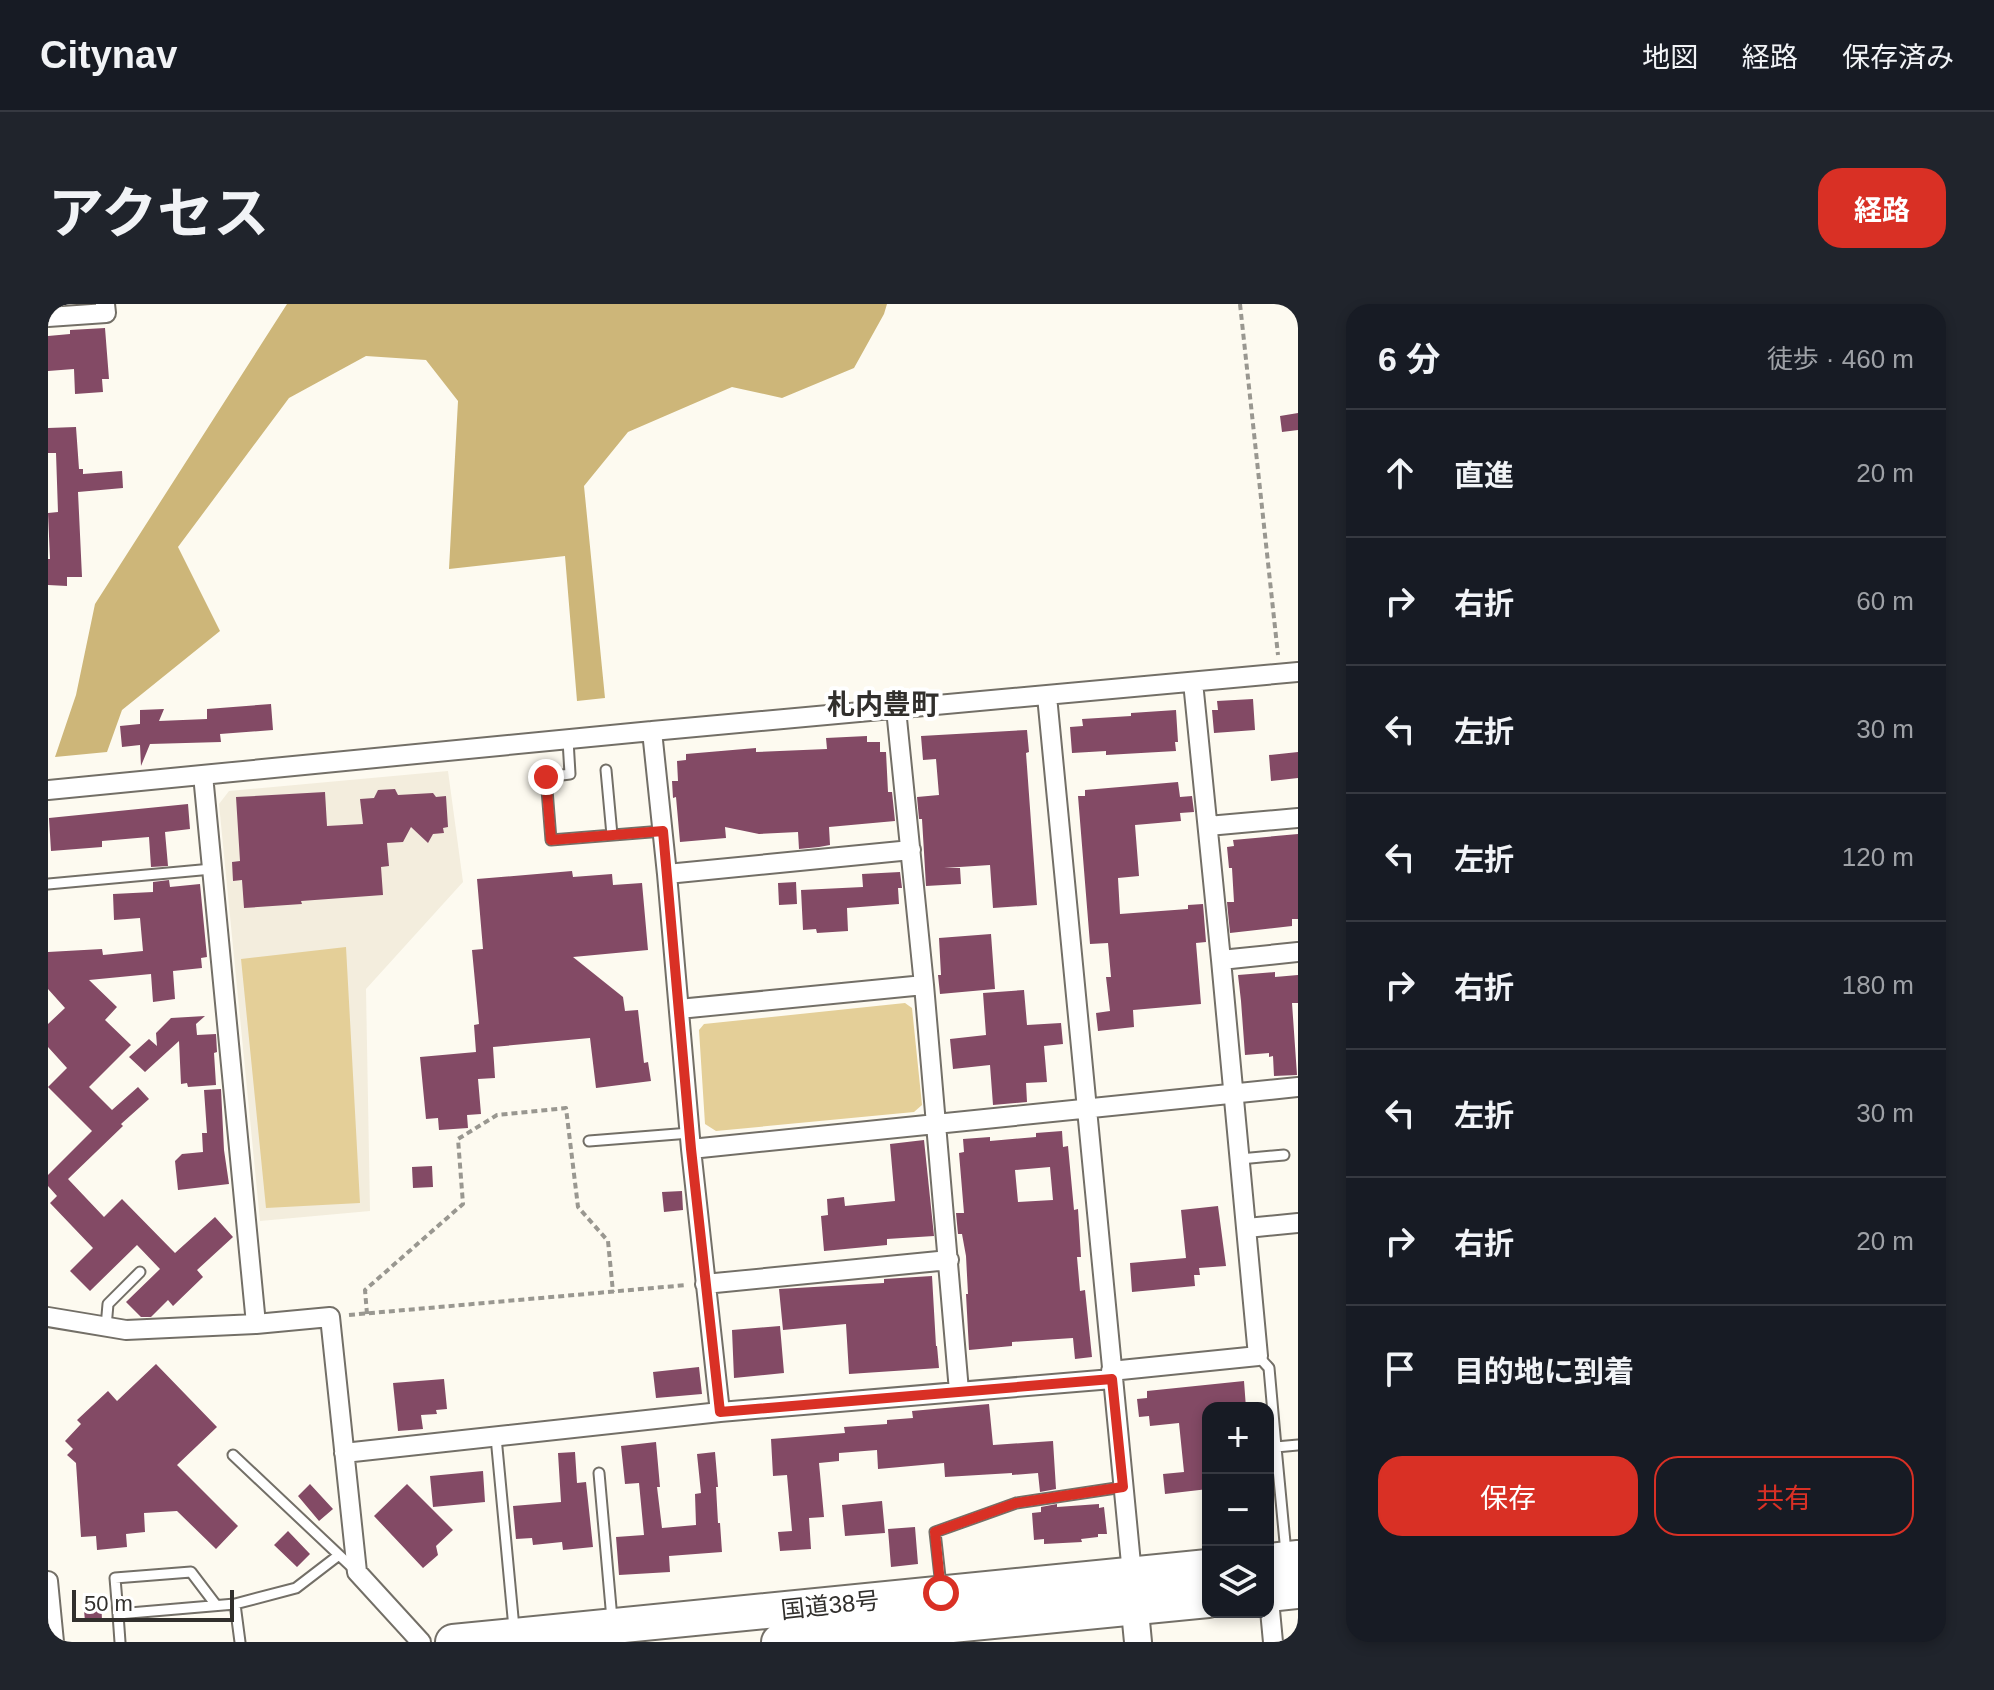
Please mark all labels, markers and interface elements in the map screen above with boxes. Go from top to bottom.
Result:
text: Citynav [40,34,177,76]
text: 地図 [1642,42,1698,73]
text: 経路 [1742,42,1798,73]
text: 保存済み [1842,42,1954,73]
button: 経路 [1818,168,1946,248]
text: アクセス [48,182,269,245]
text: 6 分 [1378,340,1440,378]
text: 徒歩 · 460 m [1767,344,1914,374]
icon: ahead [1378,451,1422,495]
text: 20 m [1856,458,1914,488]
text: 直進 [1454,459,1514,492]
icon: right [1378,579,1422,623]
text: 60 m [1856,586,1914,616]
text: 右折 [1454,587,1514,620]
district label: 札内豊町 [827,689,939,720]
icon: left [1378,707,1422,751]
text: 30 m [1856,714,1914,744]
text: 左折 [1454,715,1514,748]
route end [528,759,564,795]
icon: left [1378,835,1422,879]
text: 120 m [1842,842,1914,872]
text: 左折 [1454,843,1514,876]
icon: right [1378,963,1422,1007]
text: 180 m [1842,970,1914,1000]
text: 右折 [1454,971,1514,1004]
icon: left [1378,1091,1422,1135]
text: 30 m [1856,1098,1914,1128]
text: 左折 [1454,1099,1514,1132]
icon: right [1378,1219,1422,1263]
text: 20 m [1856,1226,1914,1256]
text: 右折 [1454,1227,1514,1260]
icon: arrive [1378,1347,1422,1391]
text: 目的地に到着 [1454,1355,1634,1388]
map controls [1202,1402,1274,1618]
button: + [1202,1402,1274,1474]
button: 保存 [1378,1456,1638,1536]
button: 共有 [1654,1456,1914,1536]
button: − [1202,1474,1274,1546]
button: layers [1202,1546,1274,1618]
route start [923,1575,959,1611]
scale bar [72,1586,234,1622]
street label: 国道38号 [780,1586,880,1624]
text: 50 m [84,1591,133,1616]

